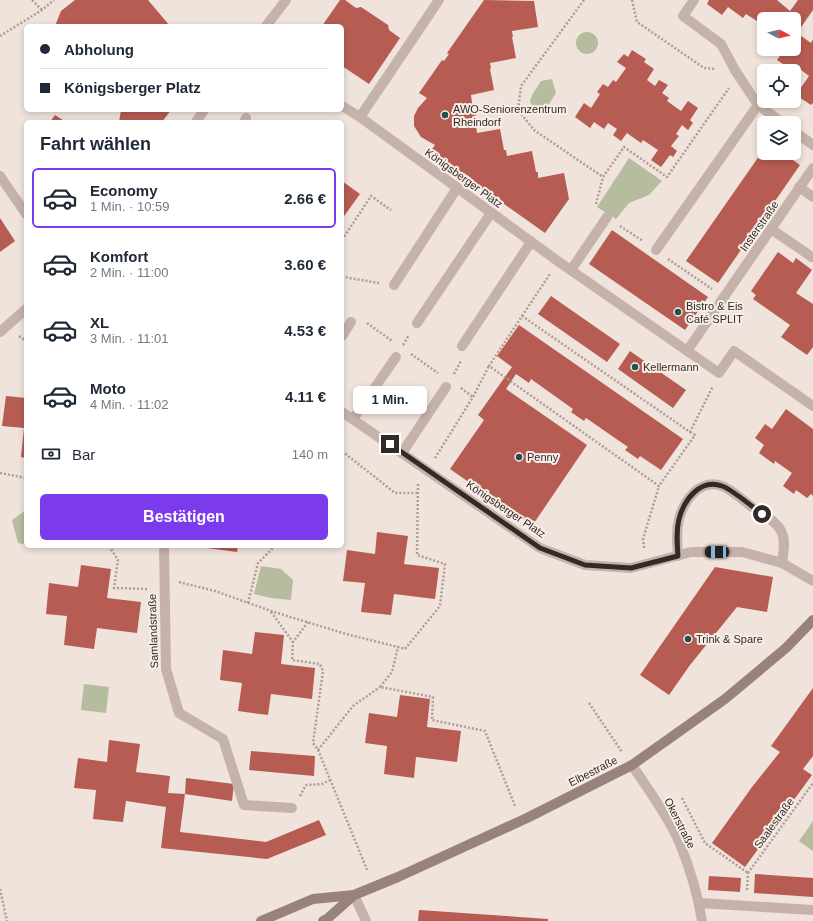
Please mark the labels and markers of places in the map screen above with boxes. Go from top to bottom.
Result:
place label: AWO-Seniorenzentrum Rheindorf [453,103,566,128]
marker: AWO-Seniorenzentrum Rheindorf [440,110,450,120]
place label: Bistro & Eis Café SPLIT [686,300,743,325]
marker: Bistro & Eis Café SPLIT [673,307,683,317]
place label: Kellermann [643,361,699,373]
marker: Kellermann [630,362,640,372]
place label: Penny [527,451,559,463]
marker: Penny [514,452,524,462]
place label: Trink & Spare [696,633,763,645]
marker: Trink & Spare [683,634,693,644]

